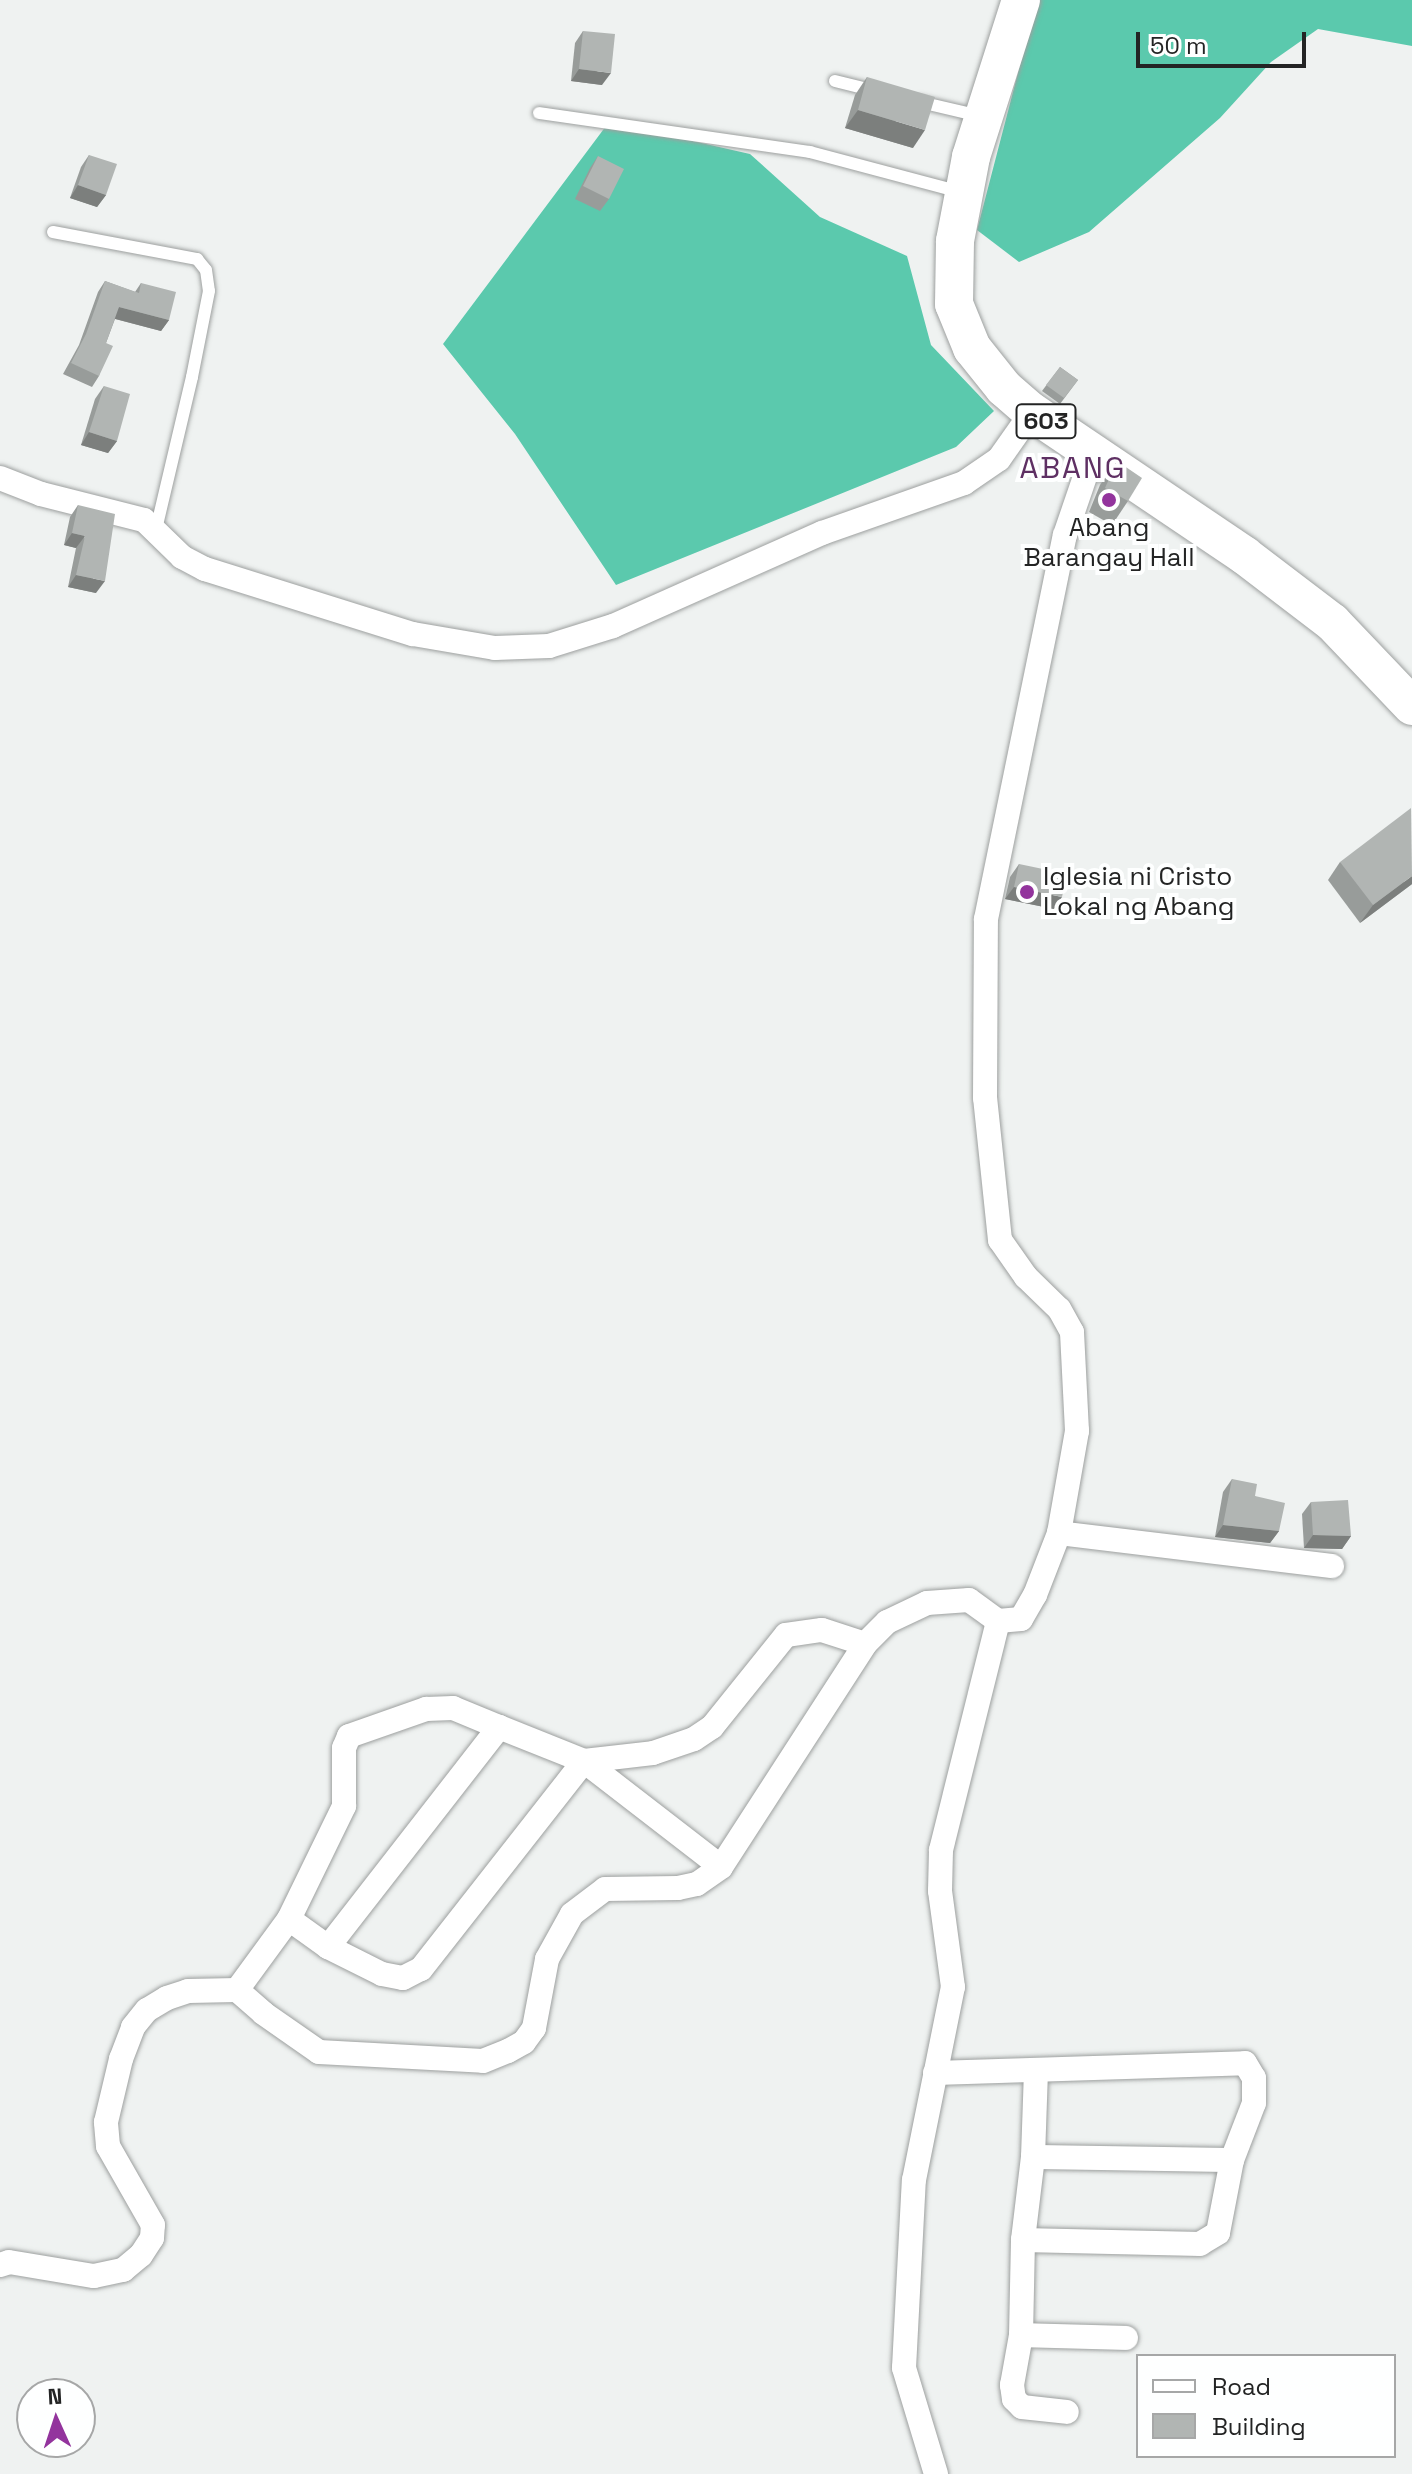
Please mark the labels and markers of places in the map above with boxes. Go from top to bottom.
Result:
marker: Abang Barangay Hall [1100,491,1118,509]
place label: Abang Barangay Hall [1023,512,1195,574]
place label: Iglesia ni Cristo Lokal ng Abang [1043,861,1235,922]
marker: Iglesia ni Cristo Lokal ng Abang [1018,883,1036,901]

